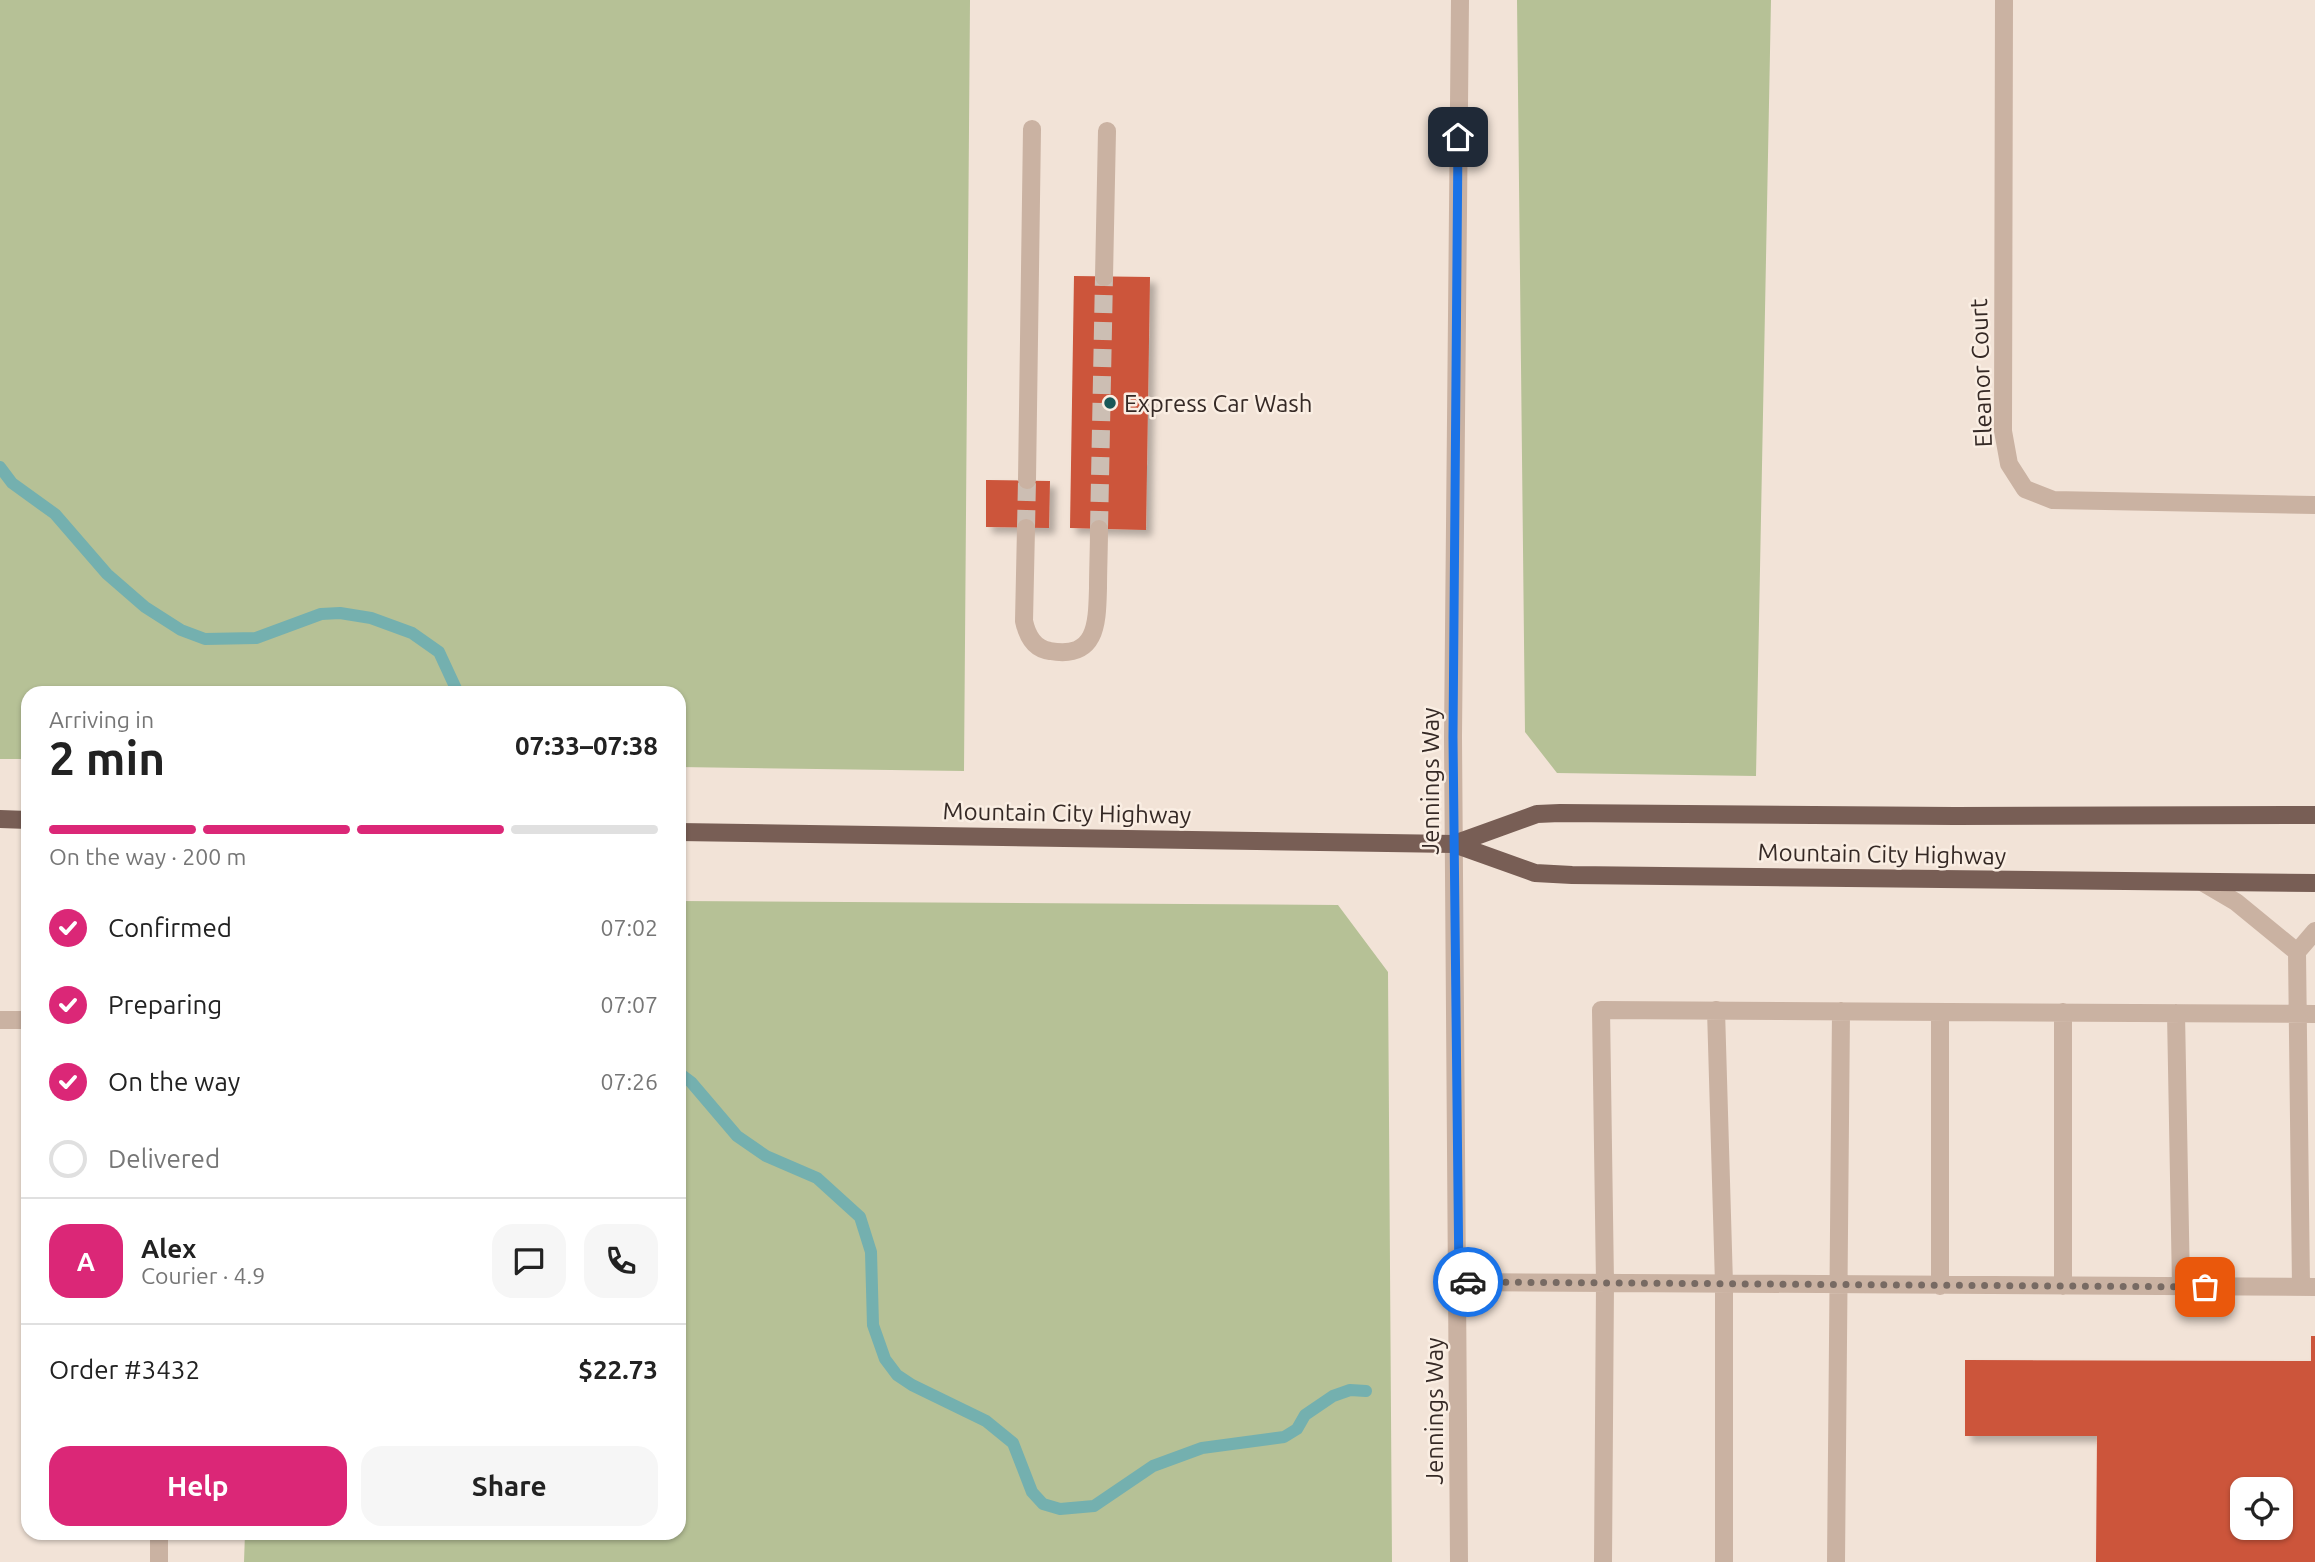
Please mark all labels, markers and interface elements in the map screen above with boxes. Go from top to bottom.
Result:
pin [1428,107,1488,167]
icon: home [1439,118,1477,156]
street label: Eleanor Court [1965,298,1997,448]
place label: Express Car Wash [1124,390,1312,417]
marker: Express Car Wash [1102,395,1118,411]
text: Arriving in [49,707,154,732]
street label: Jennings Way [1417,707,1444,855]
text: 07:33–07:38 [515,731,658,760]
text: 2 min [49,732,165,784]
street label: Mountain City Highway [942,797,1192,829]
street label: Mountain City Highway [1757,838,2007,870]
text: On the way · 200 m [49,844,246,869]
icon: check [49,909,87,947]
text: Confirmed [108,913,232,942]
text: 07:02 [600,915,658,940]
icon: check [49,986,87,1024]
text: Preparing [108,990,222,1019]
text: 07:07 [600,992,658,1017]
icon: check [49,1063,87,1101]
text: On the way [108,1067,240,1096]
text: 07:26 [600,1069,658,1094]
text: Delivered [108,1144,220,1173]
button: chat [492,1224,566,1298]
button: phone [584,1224,658,1298]
text: Alex [141,1234,196,1263]
text: A [77,1247,95,1276]
courier [1433,1247,1503,1317]
pin [2175,1257,2235,1317]
text: Courier · 4.9 [141,1263,265,1288]
icon: car [1449,1263,1487,1301]
icon: bag [2186,1268,2224,1306]
street label: Jennings Way [1421,1337,1448,1485]
text: Order #3432 [49,1355,200,1384]
text: $22.73 [578,1355,658,1384]
button: Help [49,1446,347,1526]
button: Share [361,1446,658,1526]
map controls [2230,1477,2293,1540]
button: locate [2230,1477,2293,1540]

